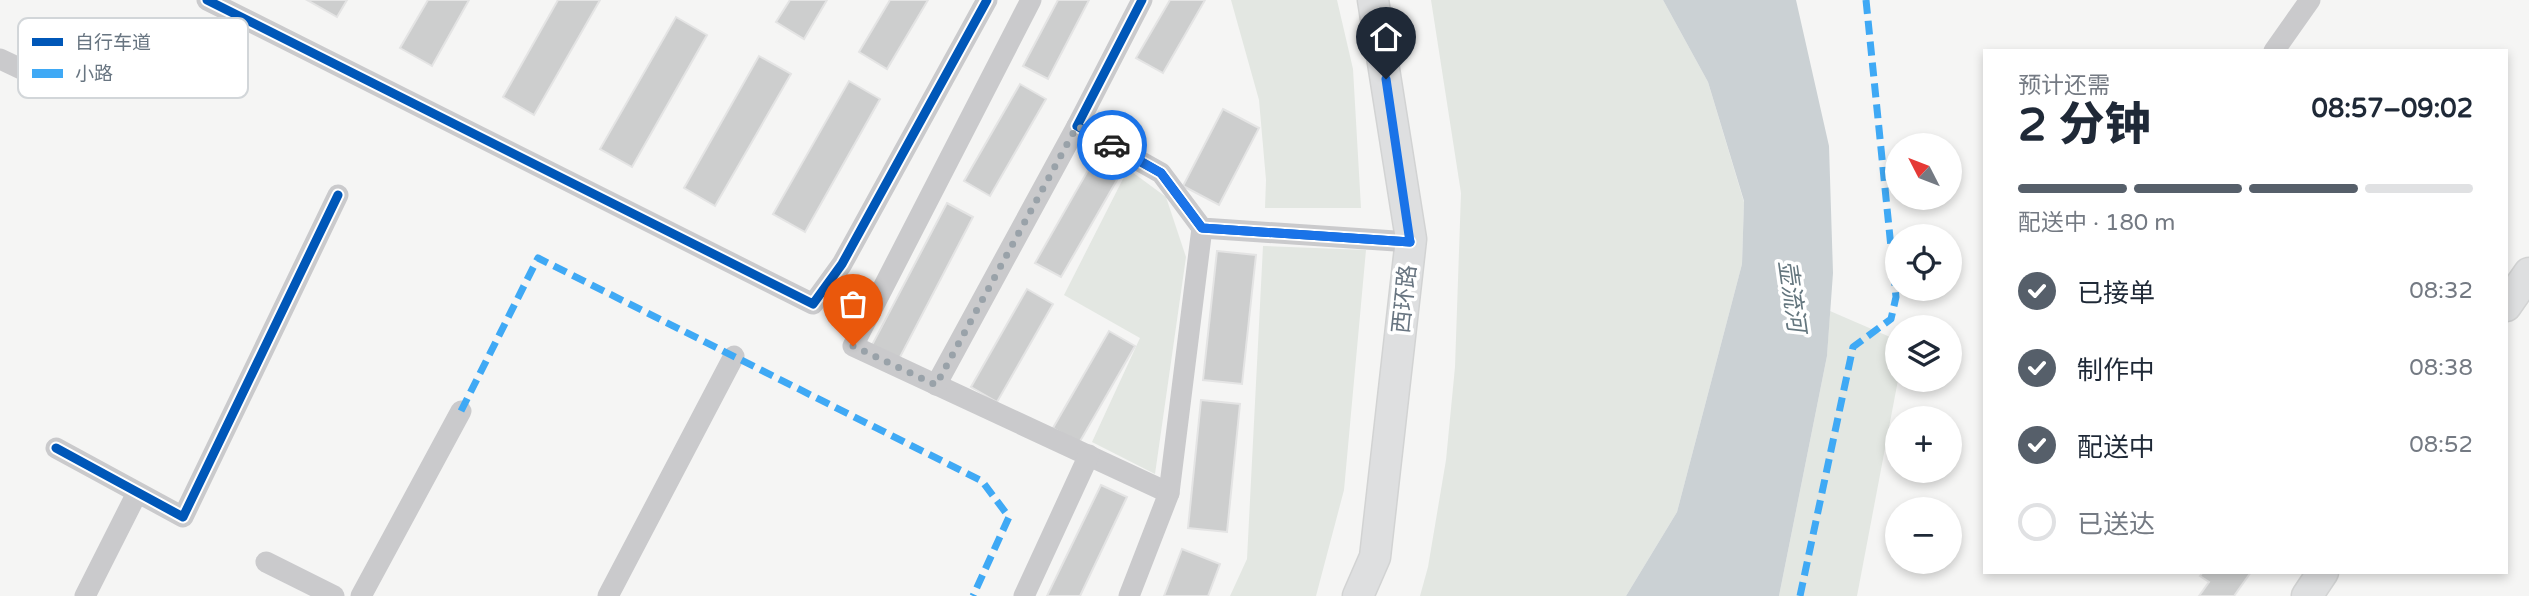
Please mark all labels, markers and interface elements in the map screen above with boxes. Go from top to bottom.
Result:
pin [1356,7,1416,79]
legend [18,18,248,98]
icon: home [1367,18,1405,56]
text: 自行车道 [75,32,151,54]
text: 小路 [75,63,113,85]
text: 预计还需 [2018,72,2110,100]
text: 08:57–09:02 [2312,93,2473,124]
text: 2 分钟 [2018,98,2151,153]
courier [1077,110,1147,180]
icon: car [1093,126,1131,164]
north arrow [1885,133,1962,210]
map controls [1885,133,1962,574]
text: 配送中 · 180 m [2018,209,2175,237]
button: locate [1885,224,1962,301]
water label: 壶流河 [1772,258,1811,338]
street label: 西环路 [1387,263,1423,335]
icon: check [2018,272,2056,310]
pin [823,274,883,346]
text: 08:32 [2409,277,2473,305]
text: 已接单 [2077,278,2155,309]
icon: bag [834,285,872,323]
button: layers [1885,315,1962,392]
icon: check [2018,349,2056,387]
text: 08:38 [2409,354,2473,382]
text: 制作中 [2077,355,2155,386]
button: + [1885,406,1962,483]
icon: check [2018,426,2056,464]
text: 08:52 [2409,431,2473,459]
text: 配送中 [2077,432,2155,463]
button: − [1885,497,1962,574]
text: 已送达 [2077,509,2155,540]

